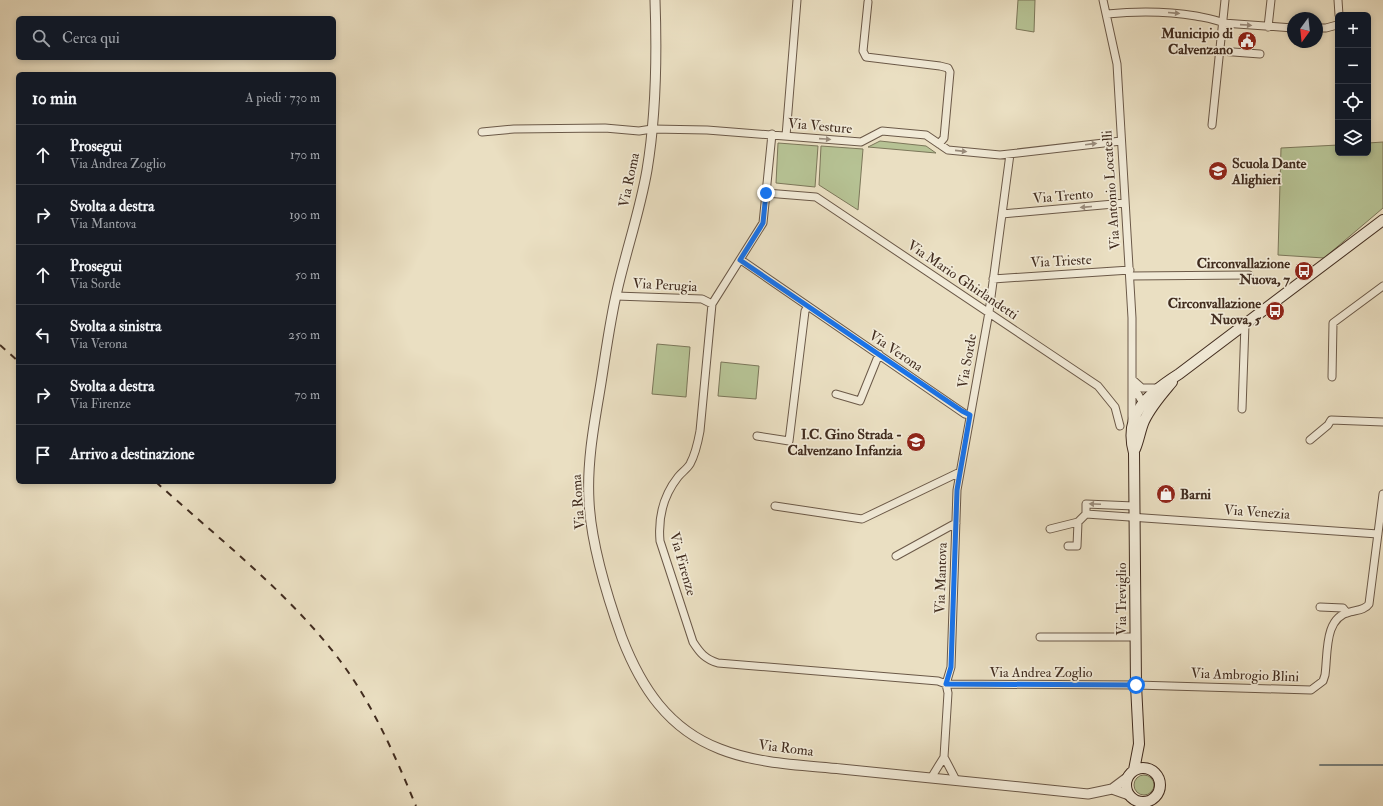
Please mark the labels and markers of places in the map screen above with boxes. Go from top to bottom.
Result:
place label: Municipio di Calvenzano [1160,25,1233,58]
public building icon: Municipio di Calvenzano [1236,30,1258,52]
place label: Scuola Dante Alighieri [1231,155,1306,189]
school or university icon: Scuola Dante Alighieri [1207,160,1229,182]
place label: Circonvallazione Nuova, 7 [1197,255,1291,288]
bus stop icon: Circonvallazione Nuova, 7 [1293,260,1315,282]
place label: Circonvallazione Nuova, 5 [1168,295,1262,328]
bus stop icon: Circonvallazione Nuova, 5 [1264,300,1286,322]
place label: I.C. Gino Strada - Calvenzano Infanzia [787,426,903,459]
school or university icon: I.C. Gino Strada - Calvenzano Infanzia [905,431,927,453]
shop icon: Barni [1155,483,1177,505]
place label: Barni [1180,486,1211,503]

